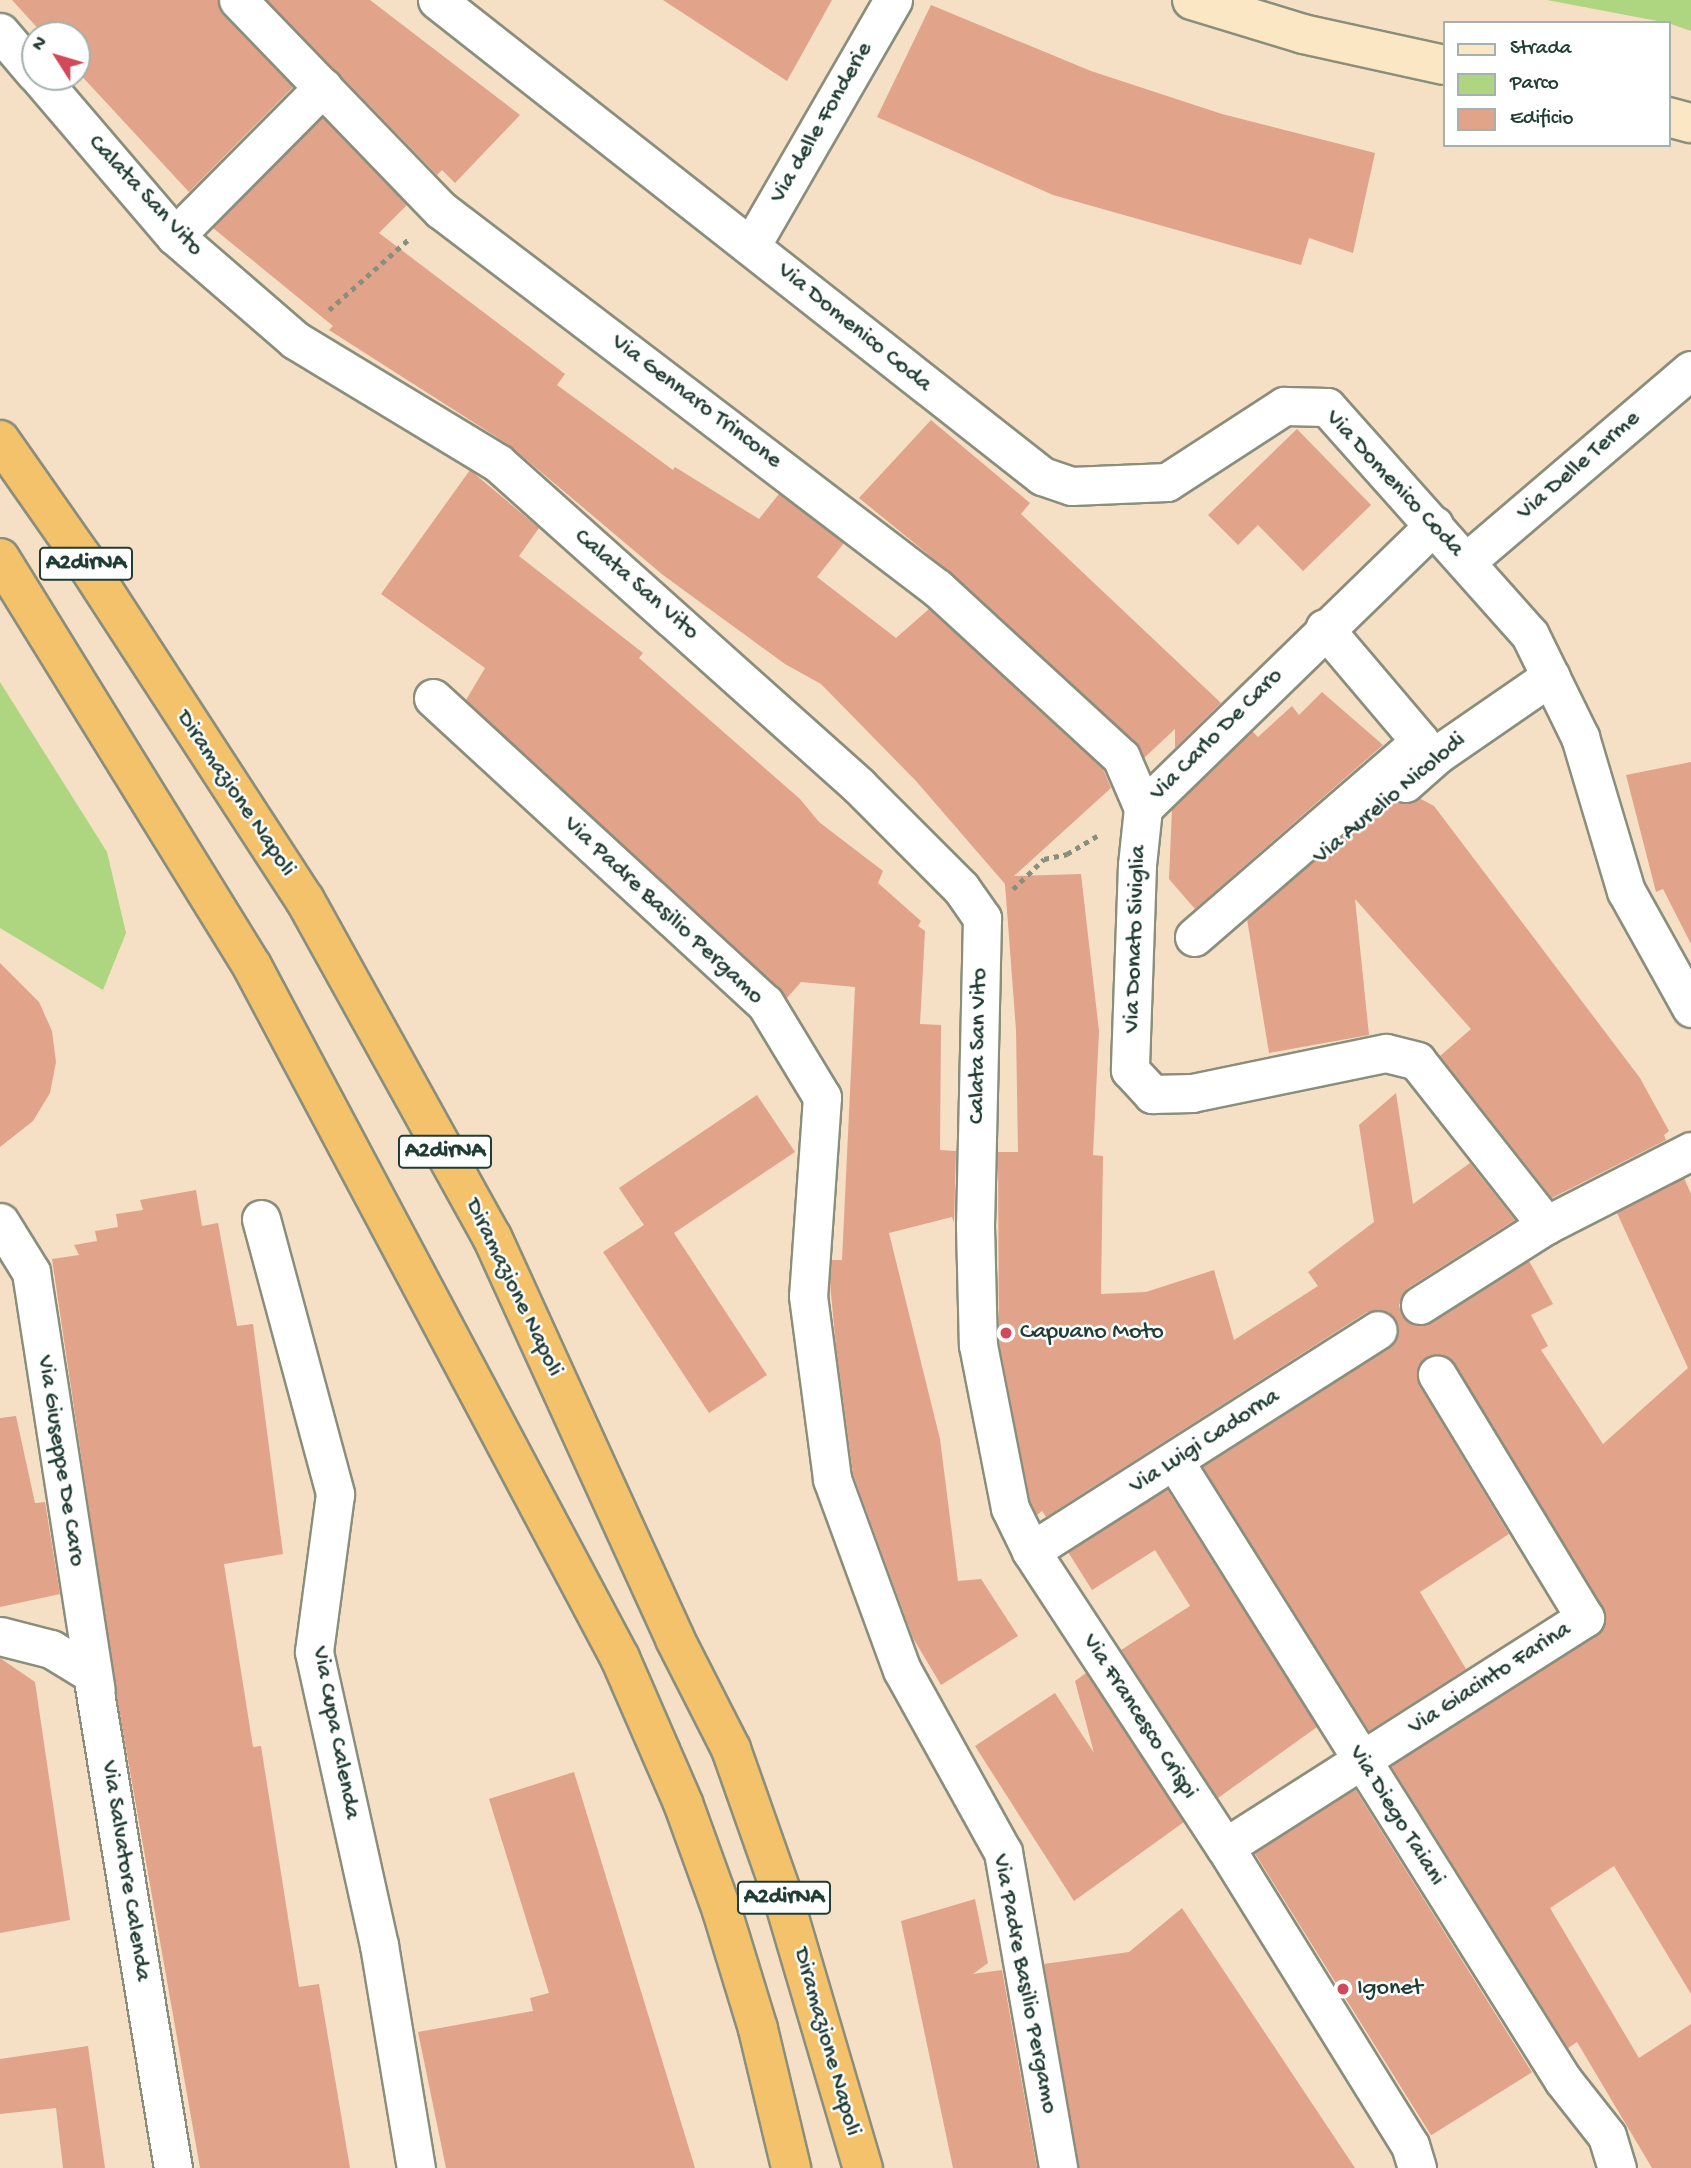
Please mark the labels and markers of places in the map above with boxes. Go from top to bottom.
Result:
place label: Capuano Moto [1020,1319,1164,1347]
marker: Capuano Moto [998,1325,1014,1341]
place label: Igonet [1357,1975,1422,2003]
marker: Igonet [1335,1981,1351,1997]

